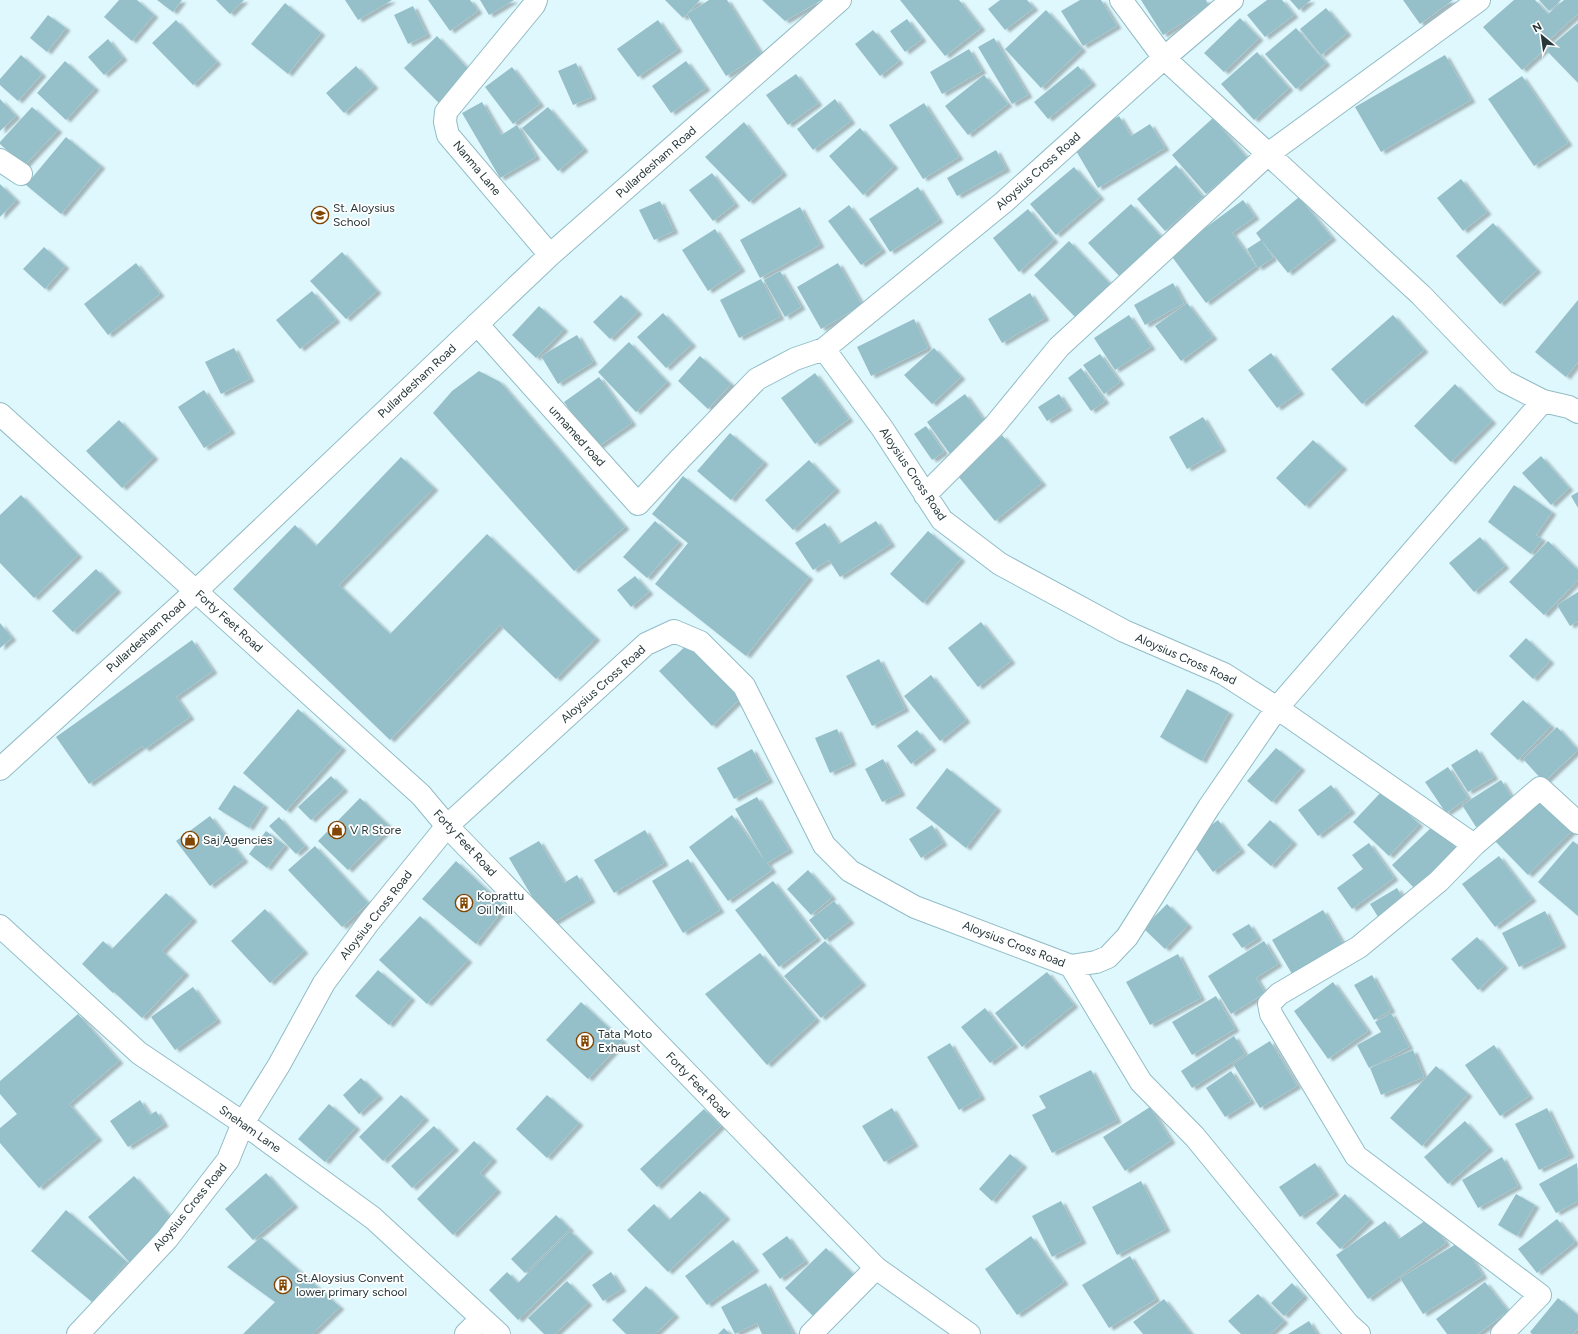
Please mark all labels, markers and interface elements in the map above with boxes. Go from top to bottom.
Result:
north arrow [1522,16,1562,56]
text: N [1531,20,1544,35]
street label: Pullardesham Road [613,123,699,201]
street label: Aloysius Cross Road [993,129,1083,213]
street label: Nanma Lane [450,138,504,199]
place label: St. Aloysius School [333,201,395,229]
school or university icon: St. Aloysius School [310,205,330,225]
street label: Pullardesham Road [375,341,459,421]
street label: unnamed road [546,403,608,469]
street label: Aloysius Cross Road [877,425,949,523]
street label: Forty Feet Road [192,587,266,655]
street label: Pullardesham Road [103,597,189,675]
street label: Aloysius Cross Road [1133,630,1239,688]
street label: Aloysius Cross Road [558,642,648,726]
street label: Forty Feet Road [431,807,499,879]
shop icon: V R Store [327,820,347,840]
place label: V R Store [350,823,402,837]
shop icon: Saj Agencies [180,830,200,850]
place label: Saj Agencies [203,833,273,847]
street label: Aloysius Cross Road [337,868,415,962]
place label: Koprattu Oil Mill [477,889,524,917]
building icon: Koprattu Oil Mill [454,893,474,913]
street label: Aloysius Cross Road [961,918,1067,970]
place label: Tata Moto Exhaust [598,1027,652,1055]
building icon: Tata Moto Exhaust [575,1031,595,1051]
street label: Forty Feet Road [663,1049,733,1121]
street label: Sneham Lane [216,1103,284,1156]
street label: Aloysius Cross Road [150,1160,230,1254]
place label: St.Aloysius Convent lower primary school [296,1271,407,1299]
building icon: St.Aloysius Convent lower primary school [273,1275,293,1295]

